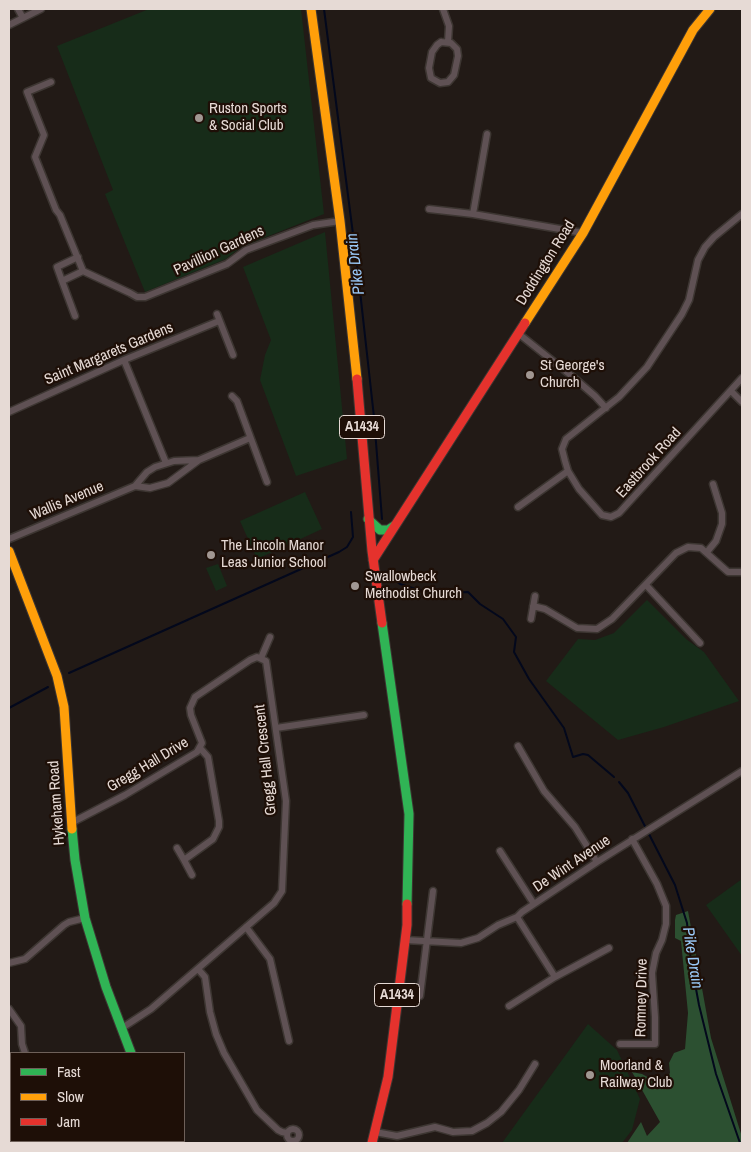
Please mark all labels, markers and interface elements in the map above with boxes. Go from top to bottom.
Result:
place label: Ruston Sports & Social Club [209,100,287,135]
marker: Ruston Sports & Social Club [193,112,205,124]
street label: Doddington Road [513,217,579,309]
street label: Pavillion Gardens [171,222,267,280]
water label: Pike Drain [343,232,369,296]
street label: Saint Margarets Gardens [42,319,176,389]
place label: St George's Church [540,357,605,392]
marker: St George's Church [524,369,536,381]
road number: A1434 [340,416,384,438]
street label: Eastbrook Road [613,424,685,502]
street label: Wallis Avenue [28,477,106,525]
place label: The Lincoln Manor Leas Junior School [221,537,326,572]
marker: The Lincoln Manor Leas Junior School [205,549,217,561]
place label: Swallowbeck Methodist Church [365,568,462,603]
marker: Swallowbeck Methodist Church [349,580,361,592]
street label: Gregg Hall Crescent [251,704,281,816]
street label: Gregg Hall Drive [104,734,192,796]
street label: Hykeham Road [45,760,69,846]
street label: De Wint Avenue [530,832,614,896]
water label: Pike Drain [678,926,706,990]
street label: Romney Drive [632,959,652,1037]
road number: A1434 [374,984,420,1006]
legend [10,1052,185,1142]
place label: Moorland & Railway Club [600,1057,672,1092]
text: Fast [57,1061,80,1082]
marker: Moorland & Railway Club [584,1069,596,1081]
text: Slow [57,1086,84,1107]
text: Jam [57,1111,80,1132]

